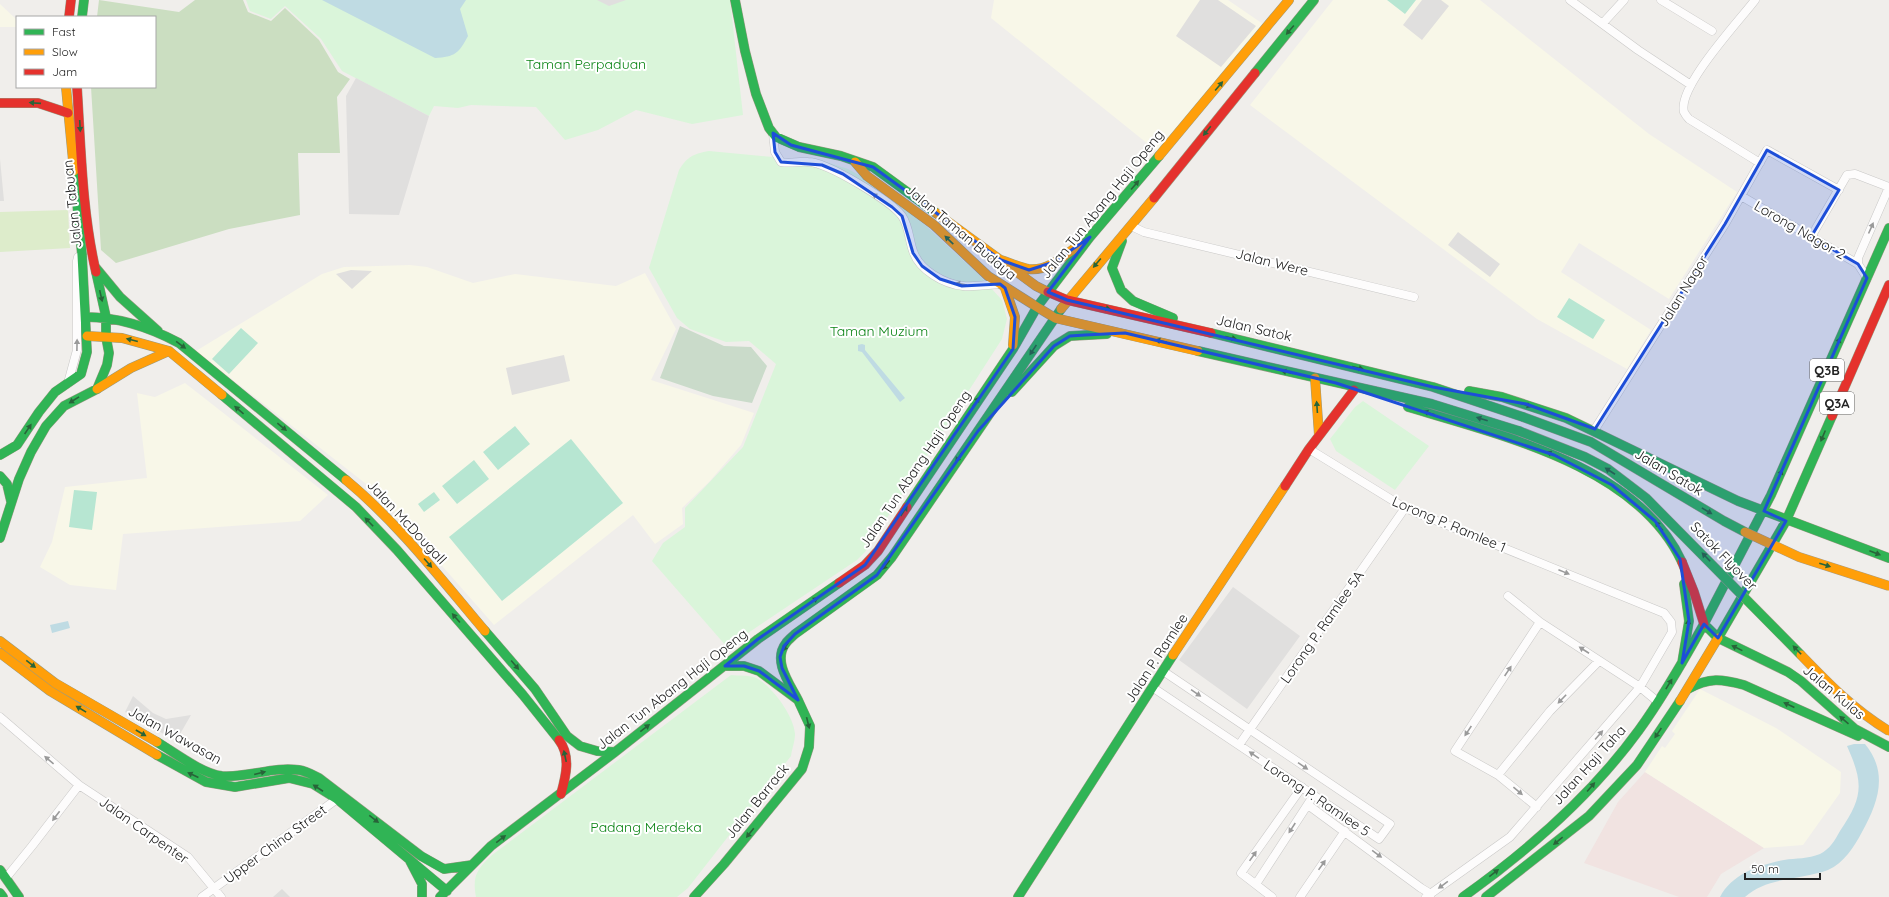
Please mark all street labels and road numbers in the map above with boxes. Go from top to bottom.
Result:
street label: Jalan Tun Abang Haji Openg [1036,126,1168,282]
street label: Jalan Tabuan [58,159,86,249]
street label: Jalan Taman Budaya [902,180,1020,284]
street label: Lorong Nagor 2 [1751,197,1849,264]
street label: Jalan Were [1234,244,1310,280]
street label: Jalan Nagor [1654,251,1712,330]
street label: Jalan Satok [1214,311,1294,345]
road number: Q3B [1810,359,1844,381]
street label: Jalan Tun Abang Haji Openg [855,387,975,551]
road number: Q3A [1820,392,1854,414]
street label: Jalan Satok [1631,444,1707,500]
street label: Jalan McDougall [363,476,451,568]
street label: Lorong P. Ramlee 1 [1389,492,1509,556]
street label: Satok Flyover [1687,518,1762,595]
street label: Lorong P. Ramlee 5A [1276,567,1368,687]
street label: Jalan P. Ramlee [1120,610,1192,706]
street label: Jalan Tun Abang Haji Openg [593,624,751,754]
street label: Jalan Kulas [1799,661,1869,723]
street label: Jalan Wawasan [125,702,225,768]
street label: Jalan Haji Taha [1548,721,1630,809]
street label: Lorong P. Ramlee 5 [1260,756,1374,840]
street label: Jalan Barrack [721,760,793,842]
street label: Jalan Carpenter [96,792,193,868]
street label: Upper China Street [220,800,330,887]

